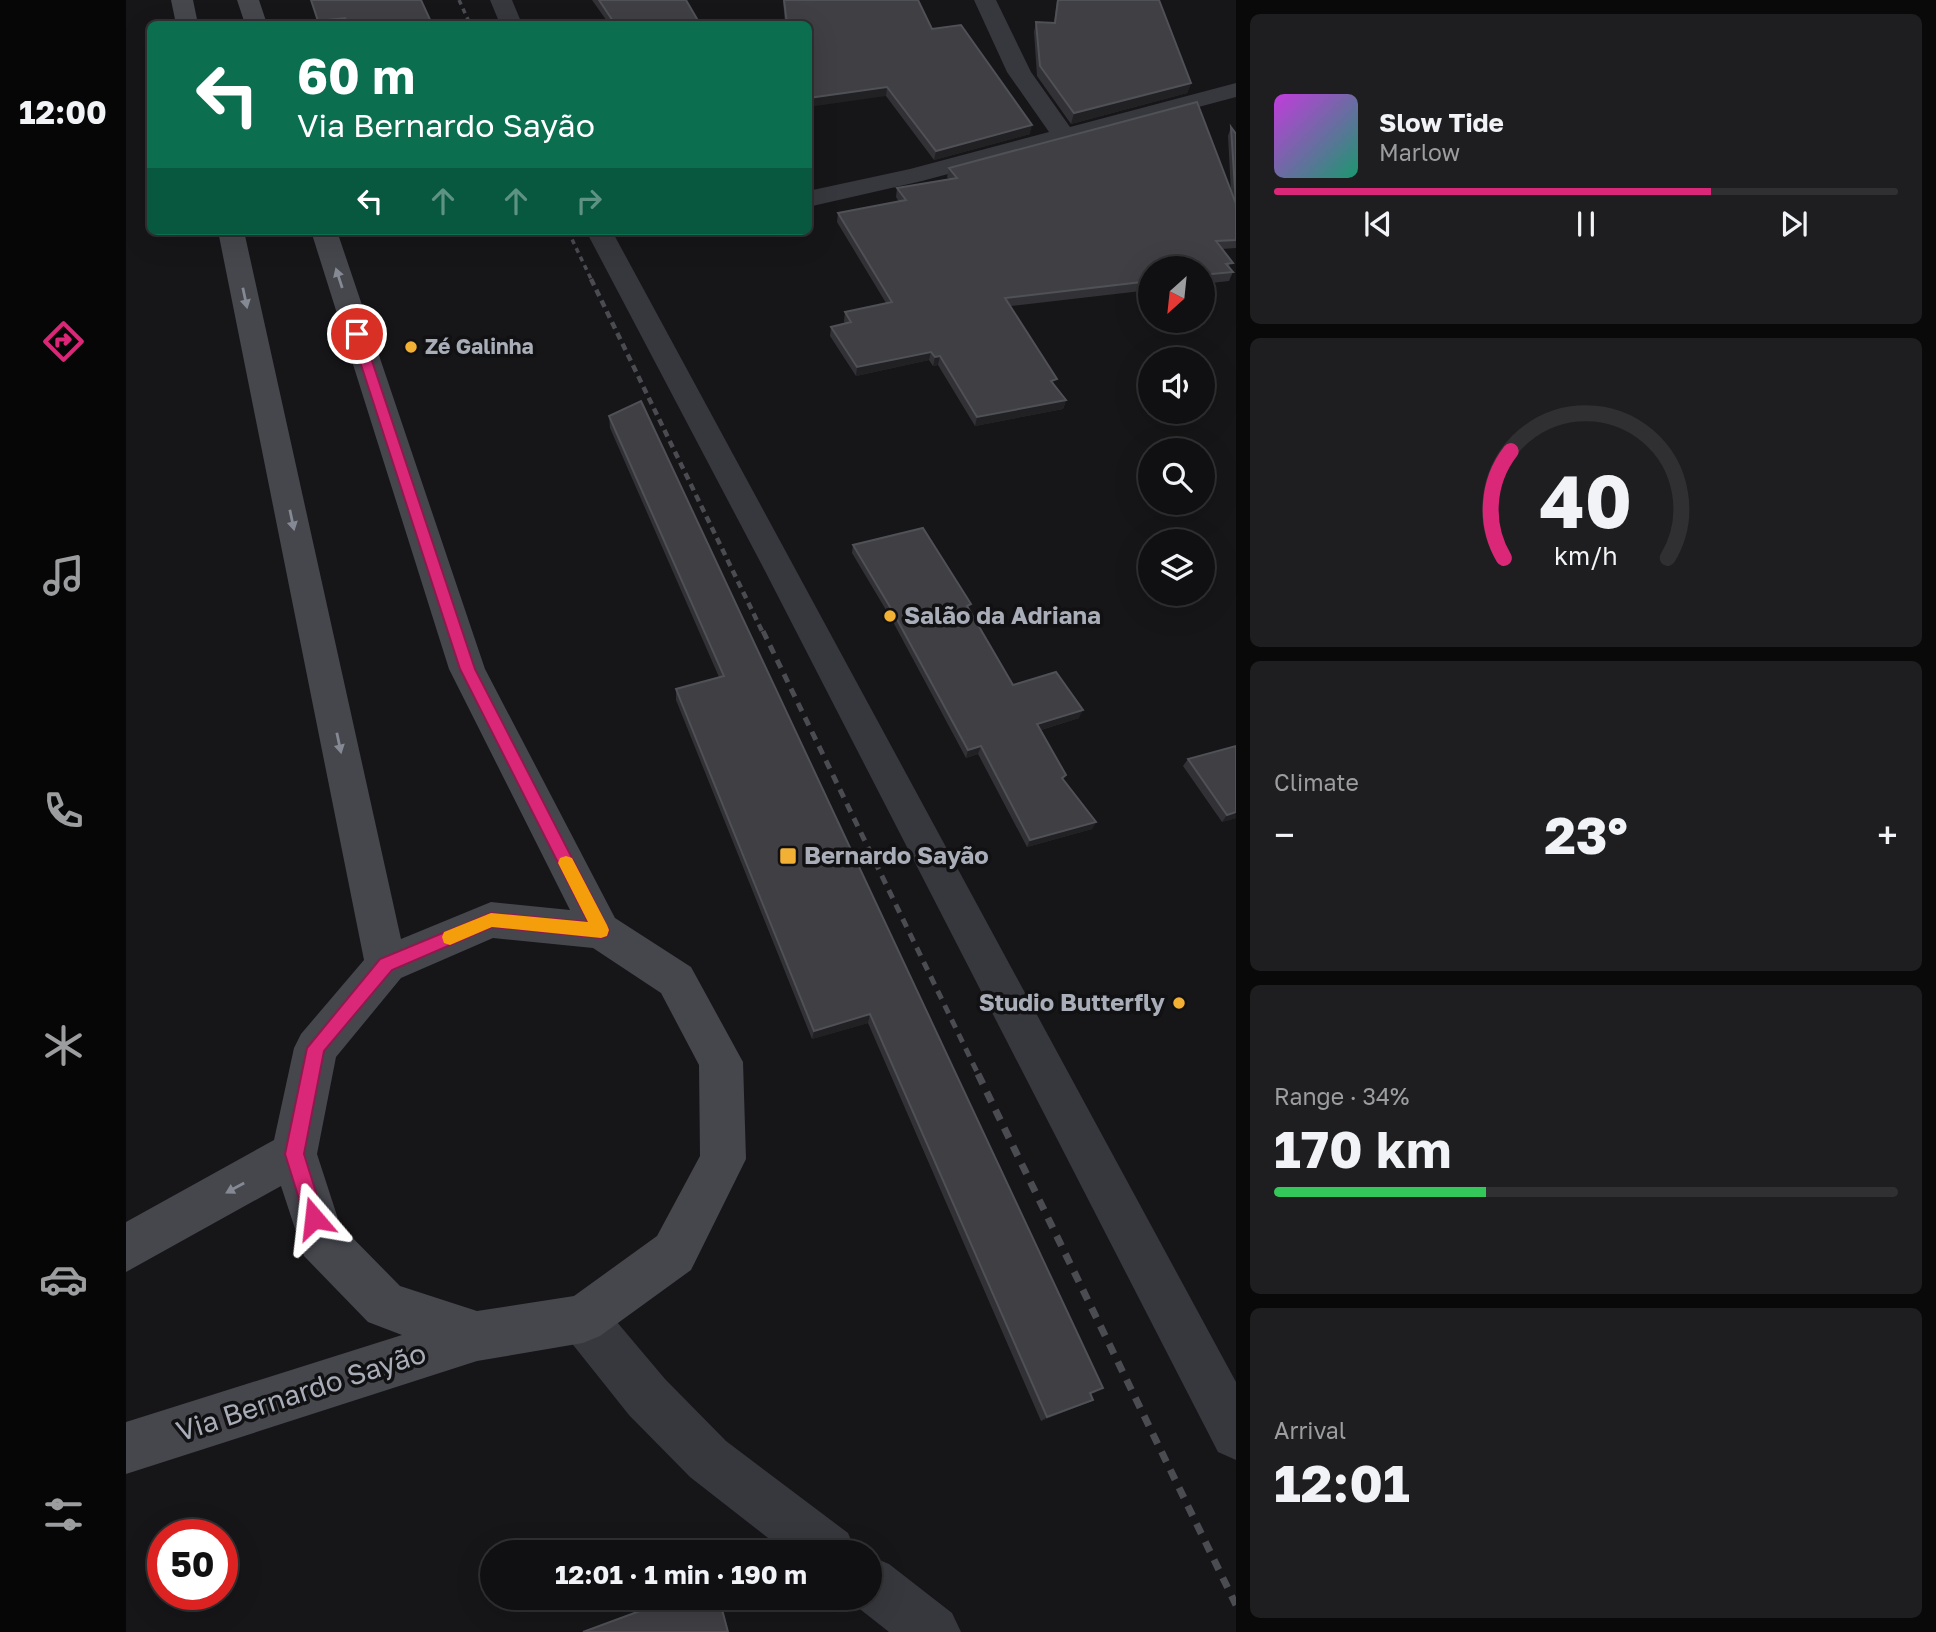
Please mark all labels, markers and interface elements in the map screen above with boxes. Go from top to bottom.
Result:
text: 60 m [297,46,415,105]
icon: left [182,49,273,140]
text: 12:00 [19,93,107,131]
text: Via Bernardo Sayão [297,106,595,144]
text: Slow Tide [1379,107,1504,138]
text: Marlow [1379,138,1460,166]
icon: left [351,182,389,220]
icon: ahead [424,182,462,220]
icon: ahead [497,182,535,220]
icon: right [570,182,608,220]
icon: previous [1359,205,1397,243]
icon: pause [1567,205,1605,243]
icon: next [1775,205,1813,243]
north arrow [1138,256,1214,332]
map controls [1138,256,1215,606]
one-way arrow [333,267,344,288]
one-way arrow [239,287,250,309]
pin [327,304,387,364]
icon: arrive [338,315,376,353]
icon: directions [39,317,88,366]
place label: Zé Galinha [425,333,534,359]
marker: Zé Galinha [403,339,419,355]
button: sound [1138,347,1215,424]
button: search [1138,438,1215,515]
text: 40 [1540,458,1632,545]
one-way arrow [287,509,298,531]
button: layers [1138,529,1215,606]
text: km/h [1554,540,1618,571]
icon: music [39,551,88,600]
place label: Salão da Adriana [904,600,1101,629]
marker: Salão da Adriana [882,608,898,624]
one-way arrow [334,732,345,754]
text: Climate [1274,768,1359,796]
icon: phone [39,786,88,835]
text: 23° [1544,803,1628,865]
text: − [1274,812,1295,857]
text: + [1877,812,1898,857]
place label: Bernardo Sayão [804,840,989,869]
marker: Bernardo Sayão [778,846,798,866]
place label: Studio Butterfly [979,987,1166,1016]
marker: Studio Butterfly [1171,995,1187,1011]
icon: climate [39,1021,88,1070]
text: Range · 34% [1274,1082,1409,1110]
text: 170 km [1274,1117,1452,1179]
position arrow [277,1181,351,1255]
one-way arrow [225,1182,245,1194]
icon: car [39,1255,88,1304]
street label: Via Bernardo Sayão [172,1336,430,1447]
text: Arrival [1274,1416,1346,1444]
text: 12:01 [1274,1451,1410,1513]
icon: filters [39,1490,88,1539]
speed limit sign: 50 [147,1519,238,1610]
text: 12:01 · 1 min · 190 m [555,1559,807,1590]

